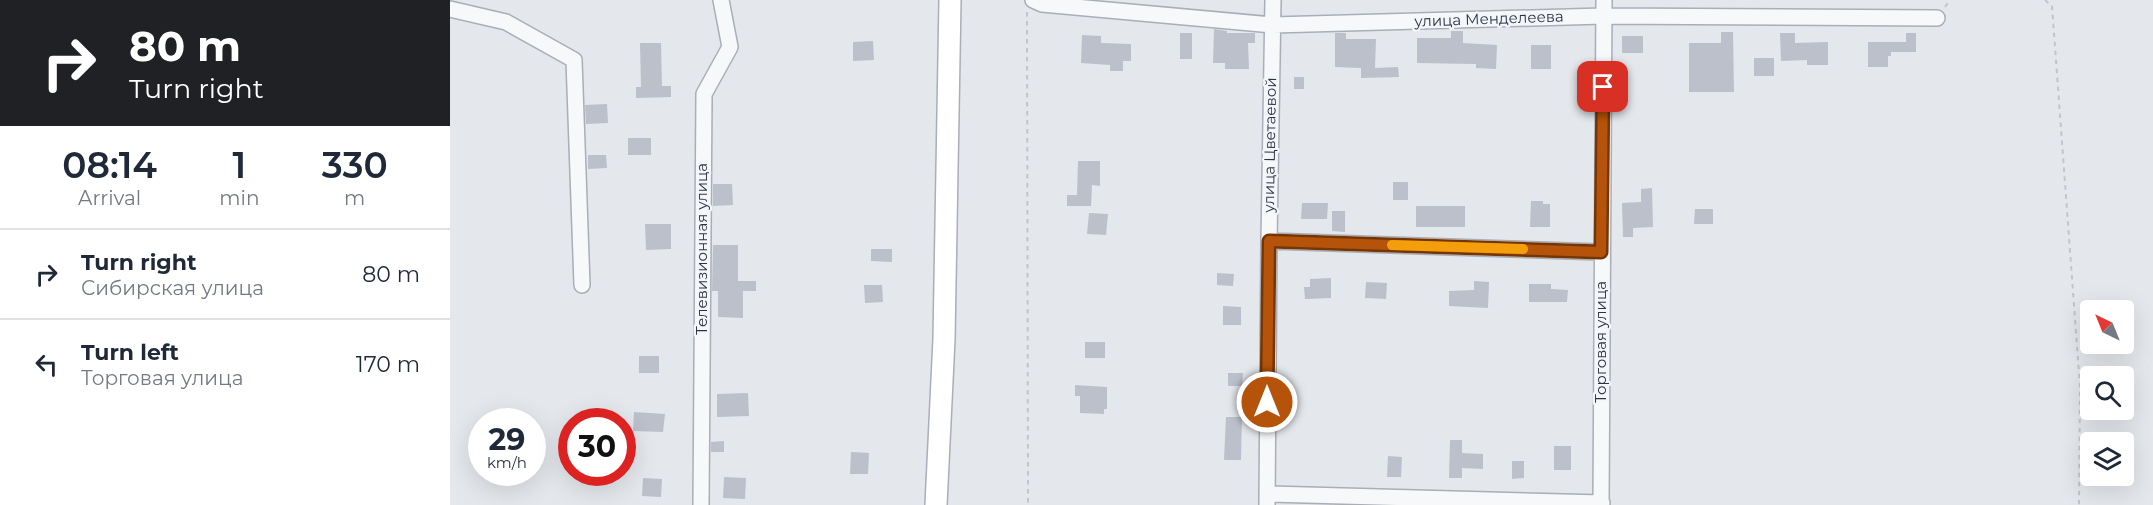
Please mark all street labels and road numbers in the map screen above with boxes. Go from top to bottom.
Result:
street label: улица Менделеева [1413,6,1564,31]
street label: улица Цветаевой [1259,77,1280,214]
street label: Телевизионная улица [692,163,711,335]
street label: Торговая улица [1591,281,1610,403]

